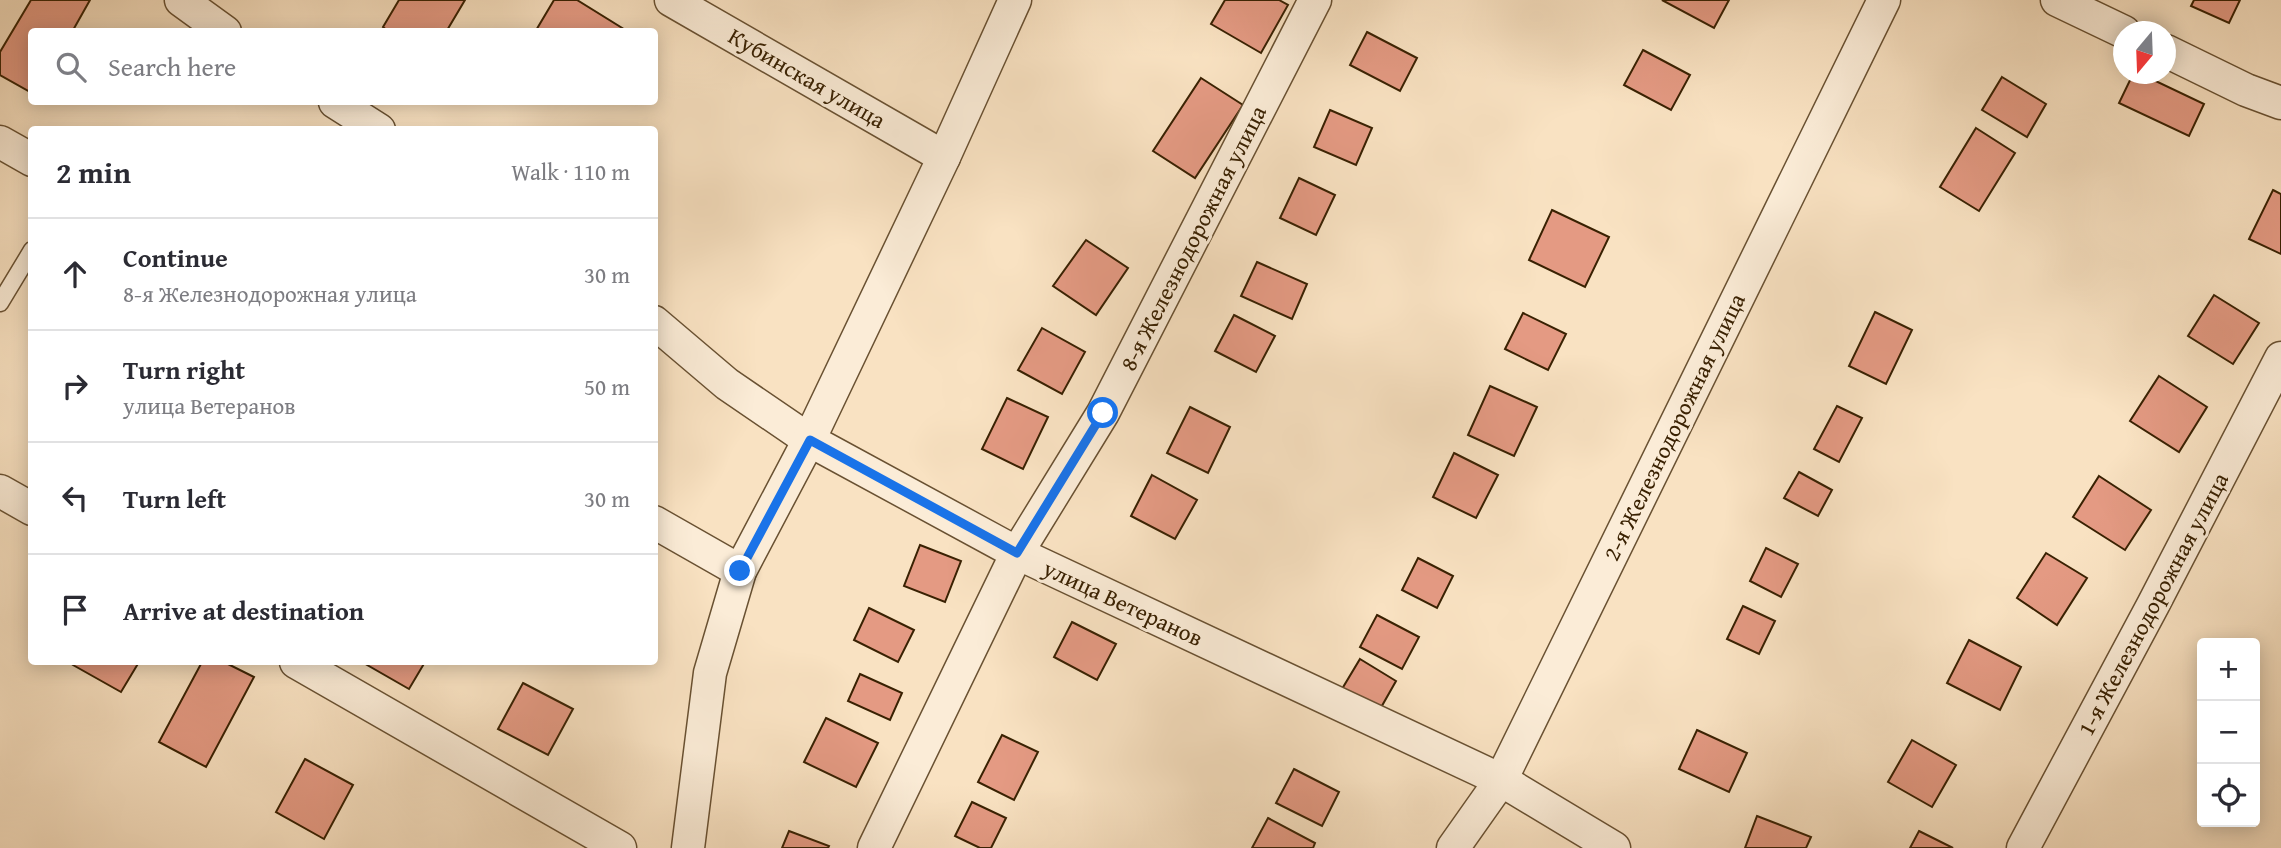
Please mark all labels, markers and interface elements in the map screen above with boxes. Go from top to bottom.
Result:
street label: Кубинская улица [723,19,892,136]
north arrow [2113,21,2176,84]
search box [28,28,658,105]
text: Search here [108,47,236,86]
icon: search [52,48,90,86]
street label: 8-я Железнодорожная улица [1111,99,1274,376]
text: 2 min [56,150,131,194]
text: Walk · 110 m [511,155,630,188]
text: Continue [123,238,228,277]
icon: ahead [56,255,94,293]
text: 30 m [584,258,630,291]
text: 8-я Железнодорожная улица [123,277,417,310]
street label: 2-я Железнодорожная улица [1594,288,1753,566]
text: Turn right [123,350,245,389]
icon: right [56,367,94,405]
text: 50 m [584,370,630,403]
text: улица Ветеранов [123,389,296,422]
route start [1087,397,1118,428]
street label: 1-я Железнодорожная улица [2069,466,2236,741]
icon: left [56,479,94,517]
text: Turn left [123,479,226,518]
text: 30 m [584,482,630,515]
street label: улица Ветеранов [1037,551,1208,654]
route end [724,555,755,586]
icon: arrive [56,591,94,629]
text: Arrive at destination [123,591,364,630]
map controls [2197,638,2260,827]
button: + [2197,638,2260,701]
button: − [2197,701,2260,764]
button: locate [2197,764,2260,827]

